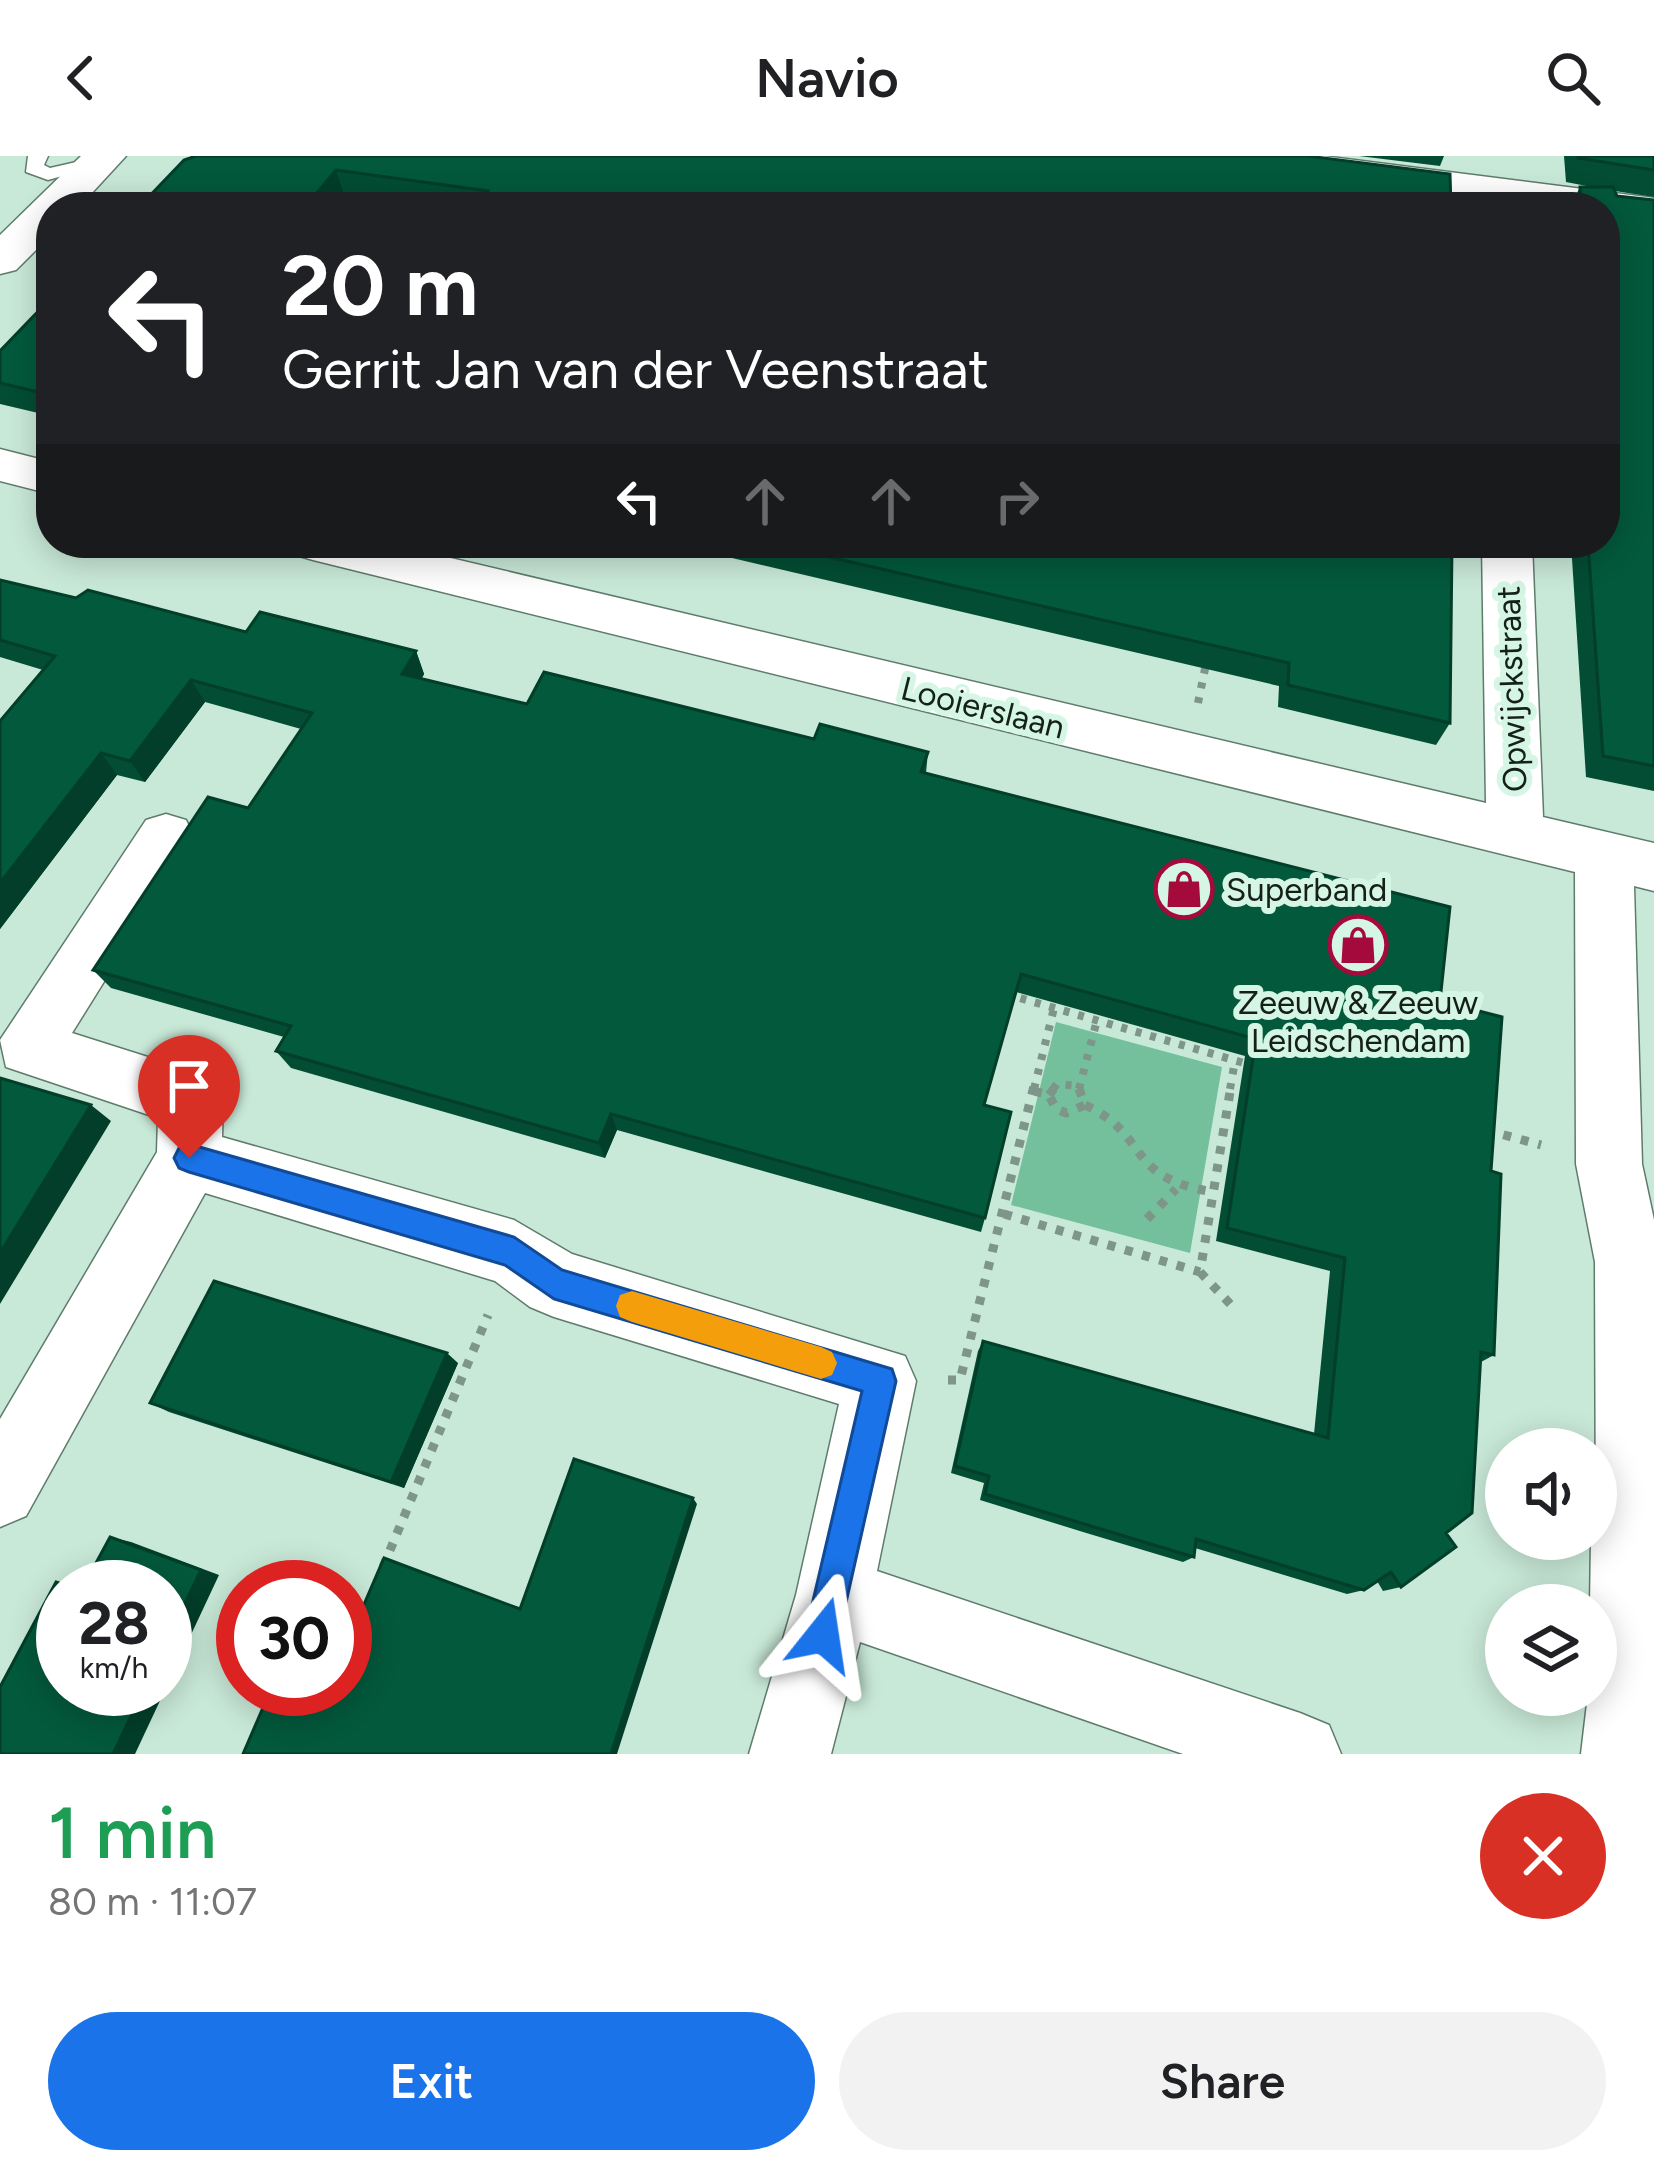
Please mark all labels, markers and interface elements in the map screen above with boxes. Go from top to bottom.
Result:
icon: back [48,45,114,111]
icon: search [1540,45,1606,111]
text: Navio [755,46,899,111]
text: 20 m [282,235,478,336]
icon: left [84,240,240,396]
text: Gerrit Jan van der Veenstraat [282,337,989,402]
icon: left [606,468,672,534]
icon: ahead [732,468,798,534]
icon: ahead [858,468,924,534]
icon: right [984,468,1050,534]
street label: Opwijckstraat [1488,585,1535,793]
street label: Looierslaan [897,668,1069,747]
shop icon: Superband [1153,858,1215,920]
place label: Superband [1226,870,1387,909]
shop icon: Zeeuw & Zeeuw Leidschendam [1327,914,1389,976]
place label: Zeeuw & Zeeuw Leidschendam [1238,983,1478,1060]
pin [138,1035,240,1158]
icon: arrive [156,1053,222,1119]
map controls [1485,1428,1617,1716]
button: sound [1485,1428,1617,1560]
speed limit sign: 30 [216,1560,372,1716]
position arrow [760,1572,886,1698]
button: layers [1485,1584,1617,1716]
text: 28 [78,1587,150,1659]
text: km/h [80,1649,148,1686]
text: 1 min [48,1790,216,1876]
button: close [1480,1793,1606,1919]
text: 80 m · 11:07 [48,1878,257,1925]
button: Exit [48,2012,815,2150]
button: Share [839,2012,1606,2150]

